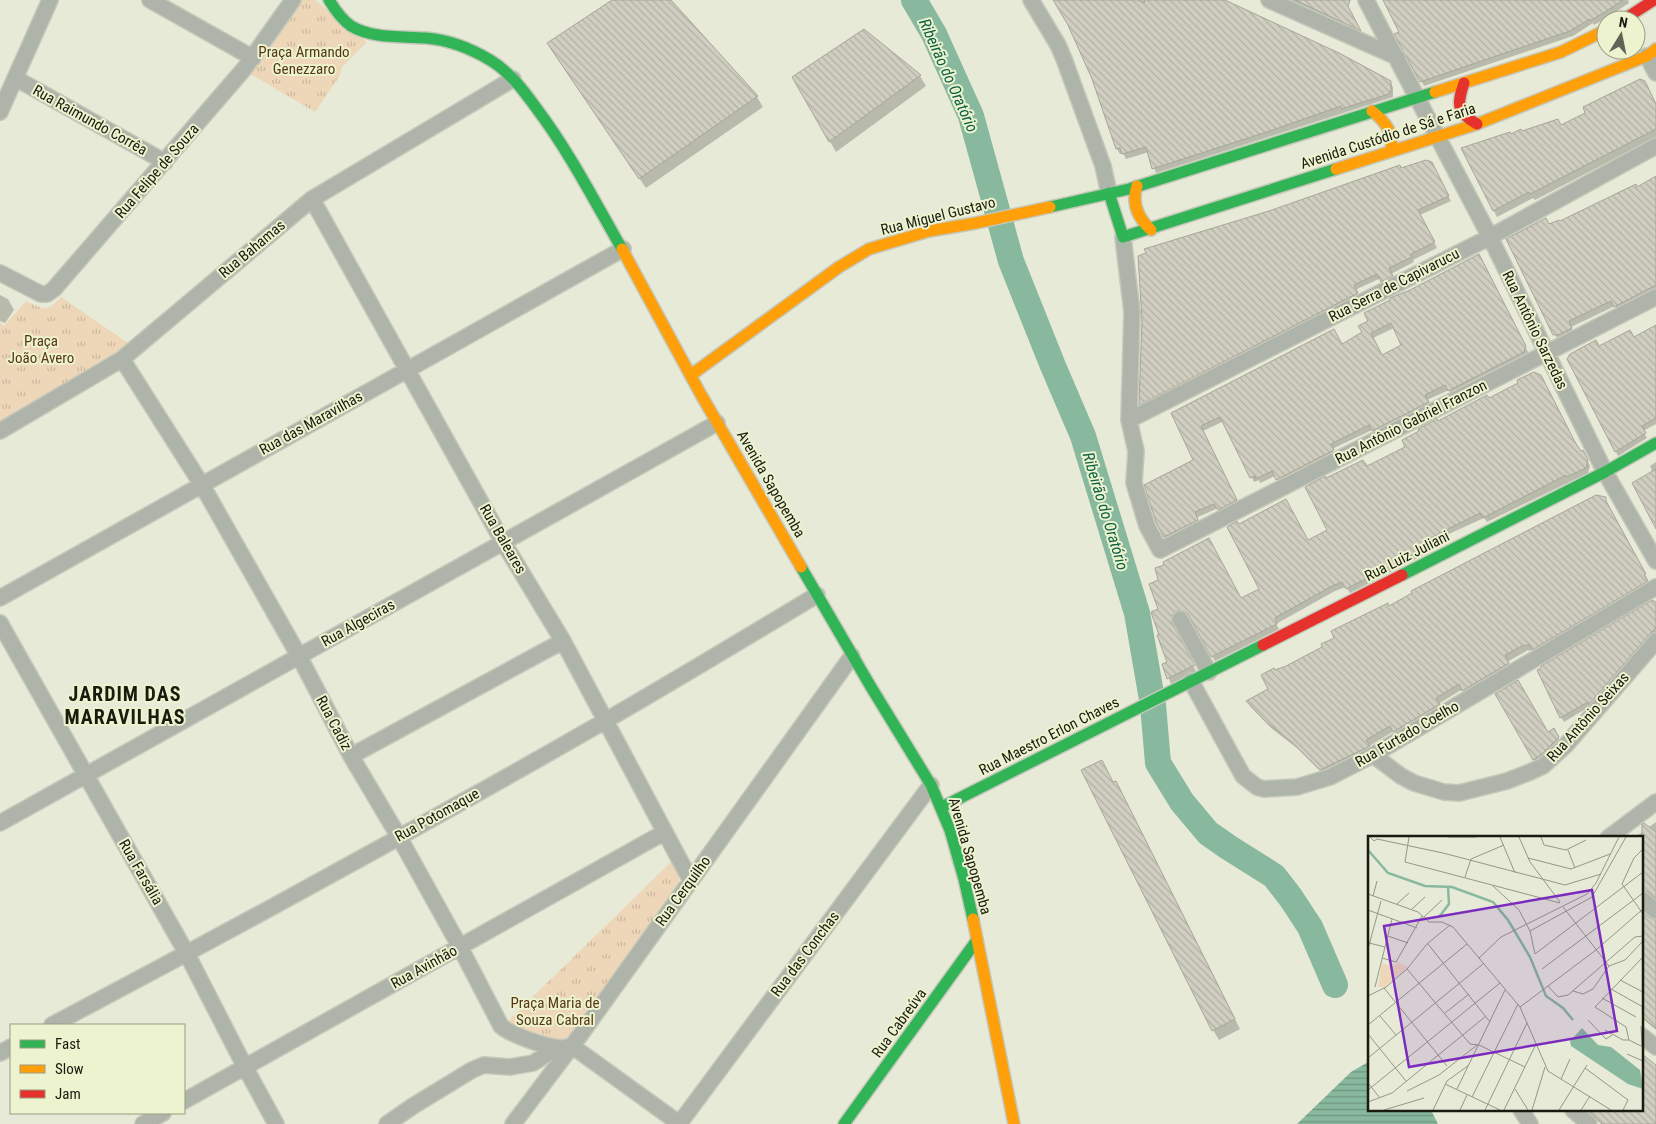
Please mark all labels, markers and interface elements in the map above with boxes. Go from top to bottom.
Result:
north arrow [1596,10,1646,60]
text: N [1618,14,1629,31]
water label: Ribeirão do Oratório [915,16,982,135]
park label: Praça Armando Genezzaro [258,43,350,78]
street label: Rua Raimundo Corrêa [30,81,150,159]
street label: Avenida Custódio de Sá e Faria [1298,99,1478,173]
street label: Rua Felipe de Souza [111,120,203,222]
street label: Rua Miguel Gustavo [879,193,997,239]
street label: Rua Bahamas [215,216,289,282]
street label: Rua Serra de Capivarucu [1326,244,1462,326]
street label: Rua Antônio Sarzedas [1498,268,1572,392]
park label: Praça João Avero [8,332,74,367]
street label: Rua Antônio Gabriel Franzon [1332,376,1490,468]
street label: Rua das Maravilhas [256,387,366,459]
street label: Avenida Sapopemba [733,427,809,541]
water label: Ribeirão do Oratório [1079,450,1133,573]
street label: Rua Baleares [476,501,530,577]
street label: Rua Luiz Juliani [1362,527,1452,585]
street label: Rua Algeciras [318,595,398,651]
street label: Rua Antônio Seixas [1543,668,1633,765]
district label: JARDIM DAS MARAVILHAS [64,682,186,729]
street label: Rua Cadiz [312,693,356,753]
street label: Rua Maestro Erlon Chaves [976,693,1122,779]
street label: Rua Furtado Coelho [1352,697,1462,771]
street label: Rua Potomaque [392,784,482,846]
street label: Avenida Sapopemba [945,796,995,916]
street label: Rua Farsália [115,836,167,908]
inset map [1368,836,1644,1112]
street label: Rua Cerquilho [652,852,714,930]
street label: Rua das Conchas [767,908,843,1000]
street label: Rua Avinhão [388,941,460,993]
street label: Rua Cabreúva [868,985,930,1061]
park label: Praça Maria de Souza Cabral [511,994,599,1029]
legend [10,1024,185,1114]
text: Fast [55,1035,80,1053]
text: Slow [55,1060,84,1078]
text: Jam [55,1085,81,1103]

